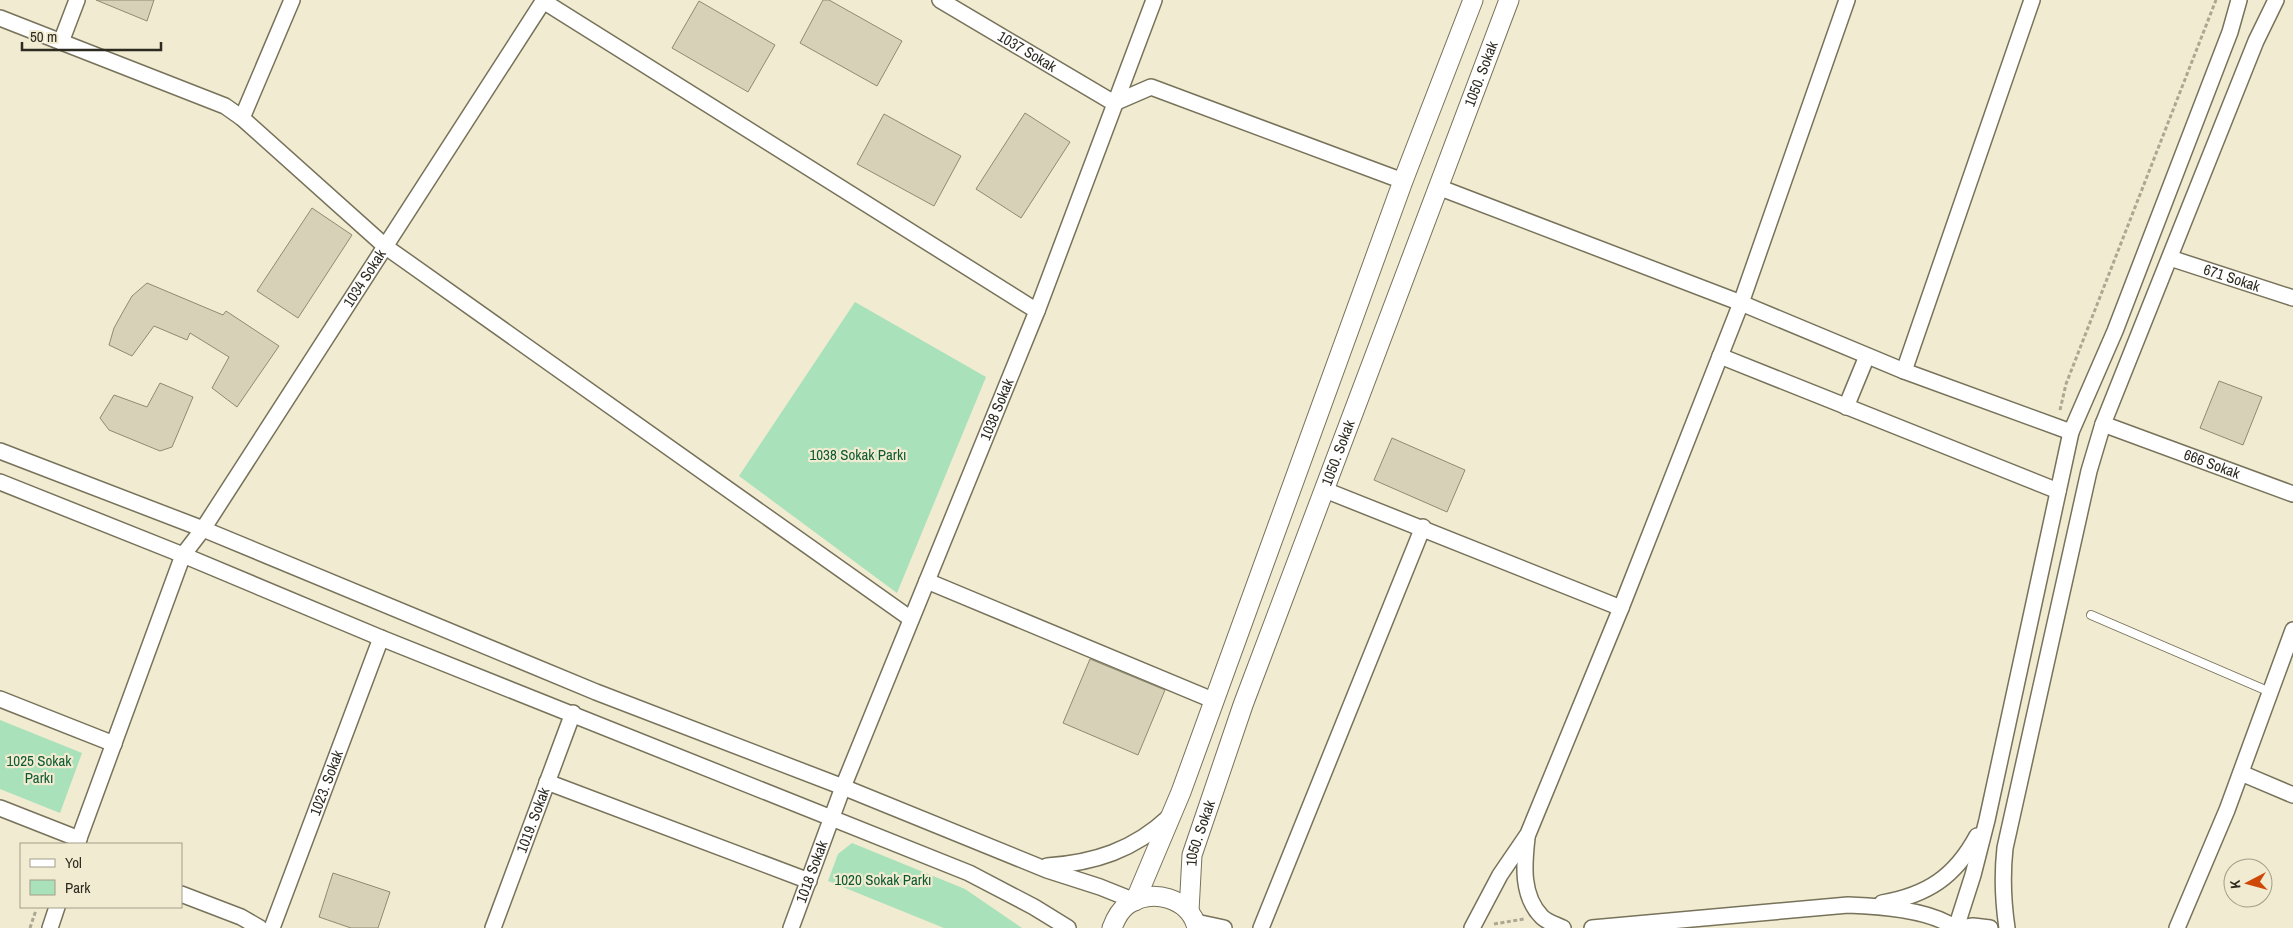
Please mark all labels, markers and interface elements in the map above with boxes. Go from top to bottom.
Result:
scale bar [22,20,161,52]
street label: 1037 Sokak [994,25,1061,77]
text: 50 m [30,26,57,47]
street label: 1050. Sokak [1459,37,1503,109]
street label: 1034 Sokak [338,244,391,311]
street label: 671 Sokak [2201,259,2264,297]
street label: 1038 Sokak [974,374,1019,443]
street label: 1050. Sokak [1316,416,1360,488]
park label: 1038 Sokak Parkı [809,444,907,465]
street label: 666 Sokak [2181,444,2244,484]
street label: 1023. Sokak [304,746,348,818]
park label: 1025 Sokak Parkı [7,750,72,788]
street label: 1019. Sokak [511,784,555,856]
street label: 1050. Sokak [1180,797,1220,867]
street label: 1018 Sokak [790,837,833,906]
legend [20,843,182,908]
text: Yol [65,852,82,873]
north arrow [2223,858,2273,908]
park label: 1020 Sokak Parkı [834,869,932,890]
text: Park [65,877,91,898]
text: K [2226,879,2244,889]

